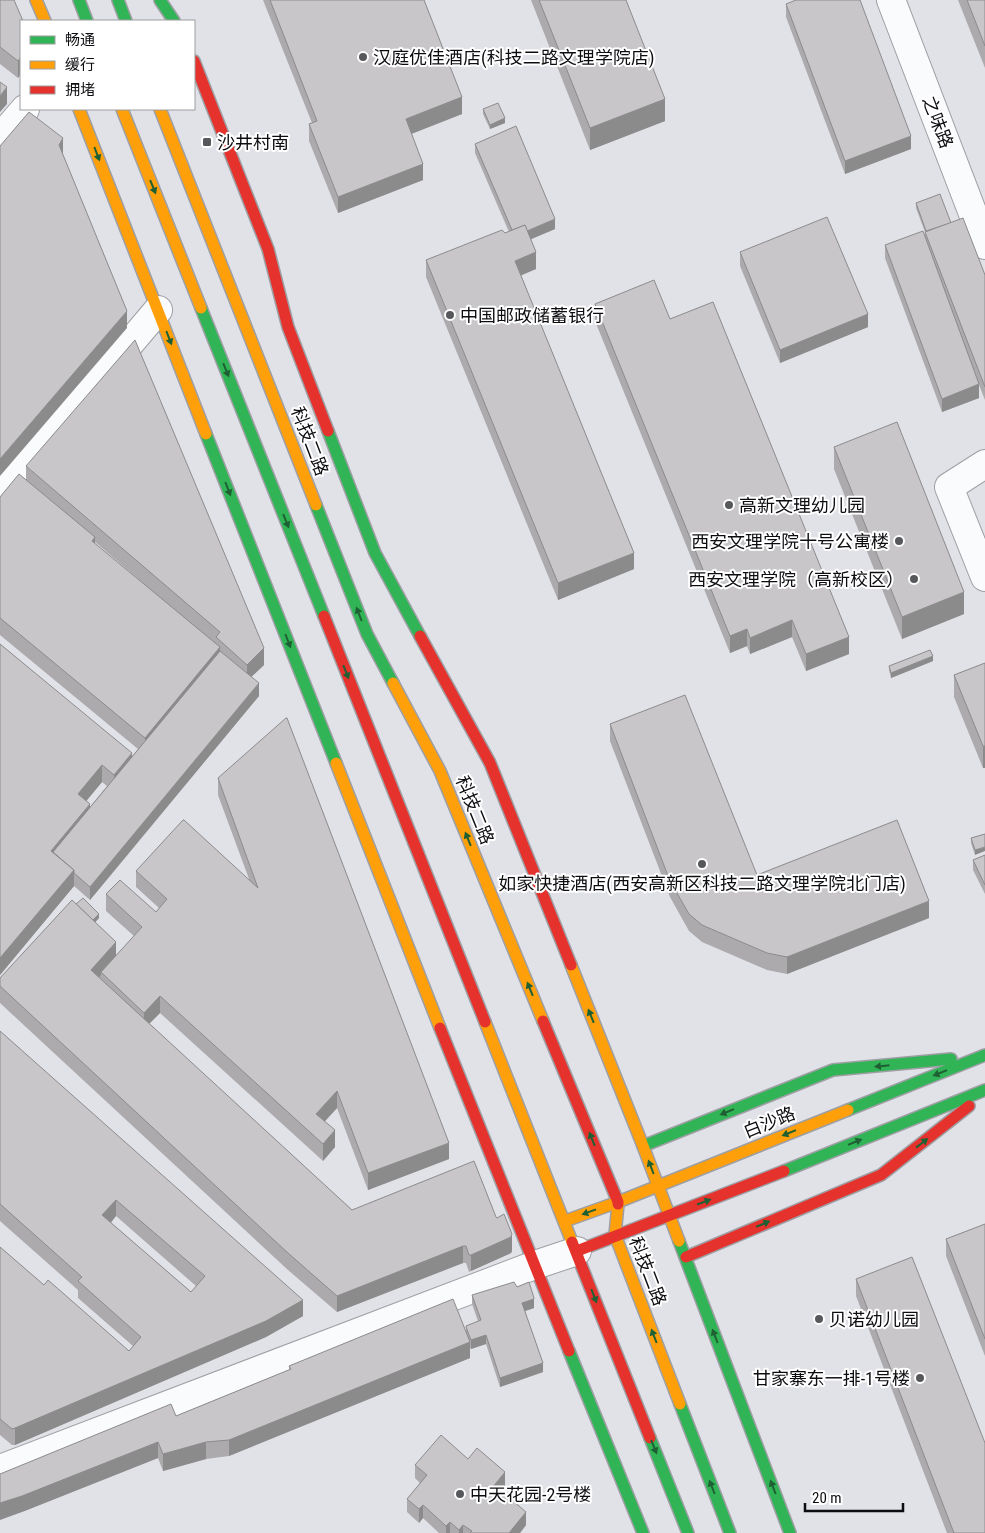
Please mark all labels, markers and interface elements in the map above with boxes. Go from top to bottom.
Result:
legend [20,20,195,110]
text: 畅通 [65,31,95,49]
place label: 汉庭优佳酒店(科技二路文理学院店) [373,47,654,69]
marker: 汉庭优佳酒店(科技二路文理学院店) [357,51,369,63]
text: 缓行 [65,56,95,74]
text: 拥堵 [65,81,95,99]
street label: 之味路 [919,93,957,151]
place label: 沙井村南 [217,132,289,153]
marker: 沙井村南 [201,136,213,148]
one-way arrow [93,147,101,162]
one-way arrow [150,179,157,194]
place label: 中国邮政储蓄银行 [460,305,604,326]
marker: 中国邮政储蓄银行 [444,309,456,321]
one-way arrow [165,331,173,346]
one-way arrow [222,363,230,378]
street label: 科技二路 [287,404,333,478]
one-way arrow [224,482,232,497]
place label: 高新文理幼儿园 [739,495,865,516]
marker: 高新文理幼儿园 [723,499,735,511]
one-way arrow [283,514,291,528]
place label: 西安文理学院十号公寓楼 [691,531,889,552]
marker: 西安文理学院十号公寓楼 [893,535,905,547]
place label: 西安文理学院（高新校区） [688,569,904,590]
marker: 西安文理学院（高新校区） [908,573,920,585]
one-way arrow [354,607,362,621]
one-way arrow [285,633,292,648]
one-way arrow [343,665,351,679]
street label: 科技二路 [452,773,498,847]
one-way arrow [463,831,471,846]
marker: 如家快捷酒店(西安高新区科技二路文理学院北门店) [696,858,708,870]
place label: 如家快捷酒店(西安高新区科技二路文理学院北门店) [498,873,906,895]
one-way arrow [525,982,533,996]
one-way arrow [587,1009,594,1024]
one-way arrow [873,1062,889,1070]
one-way arrow [932,1069,947,1077]
street label: 白沙路 [740,1102,798,1142]
one-way arrow [719,1108,734,1116]
one-way arrow [781,1129,796,1137]
one-way arrow [587,1132,595,1146]
one-way arrow [915,1137,928,1148]
one-way arrow [848,1138,863,1146]
one-way arrow [647,1160,655,1174]
one-way arrow [697,1198,712,1206]
one-way arrow [581,1208,596,1216]
one-way arrow [756,1220,770,1228]
street label: 科技二路 [625,1234,671,1308]
one-way arrow [591,1289,599,1303]
place label: 贝诺幼儿园 [829,1309,919,1330]
marker: 贝诺幼儿园 [813,1313,825,1325]
one-way arrow [650,1328,658,1343]
one-way arrow [711,1328,718,1343]
place label: 甘家寨东一排-1号楼 [753,1368,910,1389]
marker: 甘家寨东一排-1号楼 [914,1372,926,1384]
one-way arrow [650,1440,658,1455]
one-way arrow [708,1480,715,1495]
one-way arrow [769,1480,776,1495]
scale bar [805,1480,902,1512]
place label: 中天花园-2号楼 [470,1484,591,1505]
marker: 中天花园-2号楼 [454,1488,466,1500]
text: 20 m [812,1489,842,1507]

